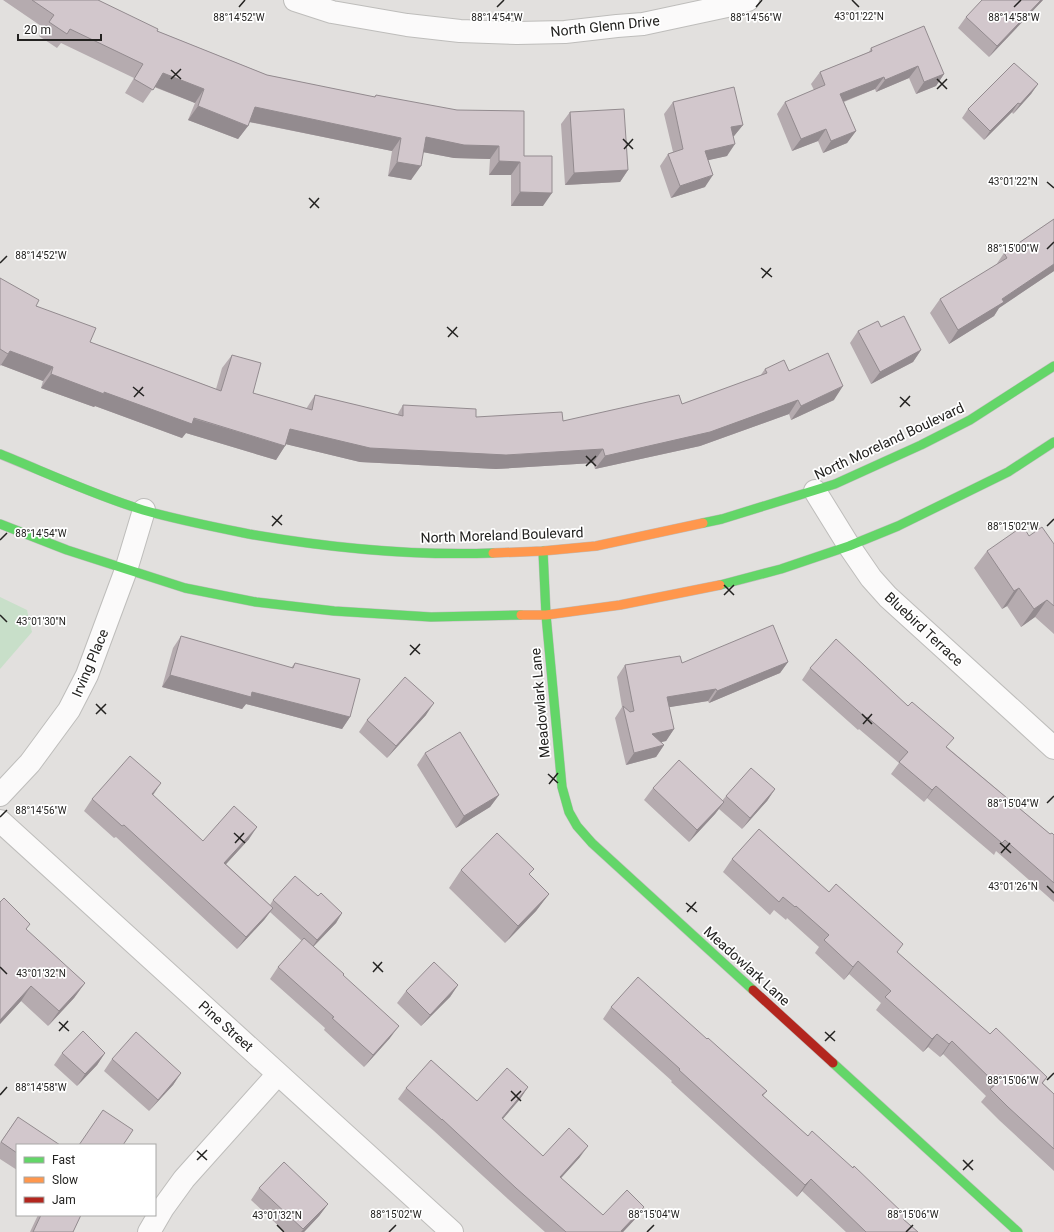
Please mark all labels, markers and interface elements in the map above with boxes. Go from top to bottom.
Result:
text: 43°01'22"N [834,11,884,22]
text: 88°14'52"W [213,12,265,23]
text: 88°14'54"W [471,12,523,23]
street label: North Glenn Drive [550,12,660,40]
text: 88°14'56"W [730,12,782,23]
text: 88°14'58"W [988,12,1040,23]
scale bar [18,16,101,42]
text: 20 m [24,23,51,37]
text: 43°01'22"N [988,176,1038,187]
text: 88°15'00"W [987,243,1039,254]
text: 88°14'52"W [15,250,67,261]
street label: North Moreland Boulevard [812,399,966,483]
text: 88°15'02"W [987,521,1039,532]
street label: North Moreland Boulevard [420,524,584,546]
text: 88°14'54"W [15,528,67,539]
street label: Bluebird Terrace [882,589,966,669]
text: 43°01'30"N [16,616,66,627]
street label: Irving Place [68,626,112,700]
street label: Meadowlark Lane [527,647,553,759]
text: 88°15'04"W [987,798,1039,809]
text: 88°14'56"W [15,805,67,816]
text: 43°01'26"N [988,881,1038,892]
street label: Meadowlark Lane [701,923,793,1009]
text: 43°01'32"N [16,968,66,979]
street label: Pine Street [195,997,257,1055]
text: 88°15'06"W [987,1075,1039,1086]
text: 88°14'58"W [15,1082,67,1093]
legend [16,1144,156,1216]
text: Fast [52,1153,75,1167]
text: Slow [52,1173,78,1187]
text: Jam [52,1193,76,1207]
text: 88°15'02"W [370,1209,422,1220]
text: 88°15'04"W [628,1209,680,1220]
text: 88°15'06"W [887,1209,939,1220]
text: 43°01'32"N [252,1210,302,1221]

